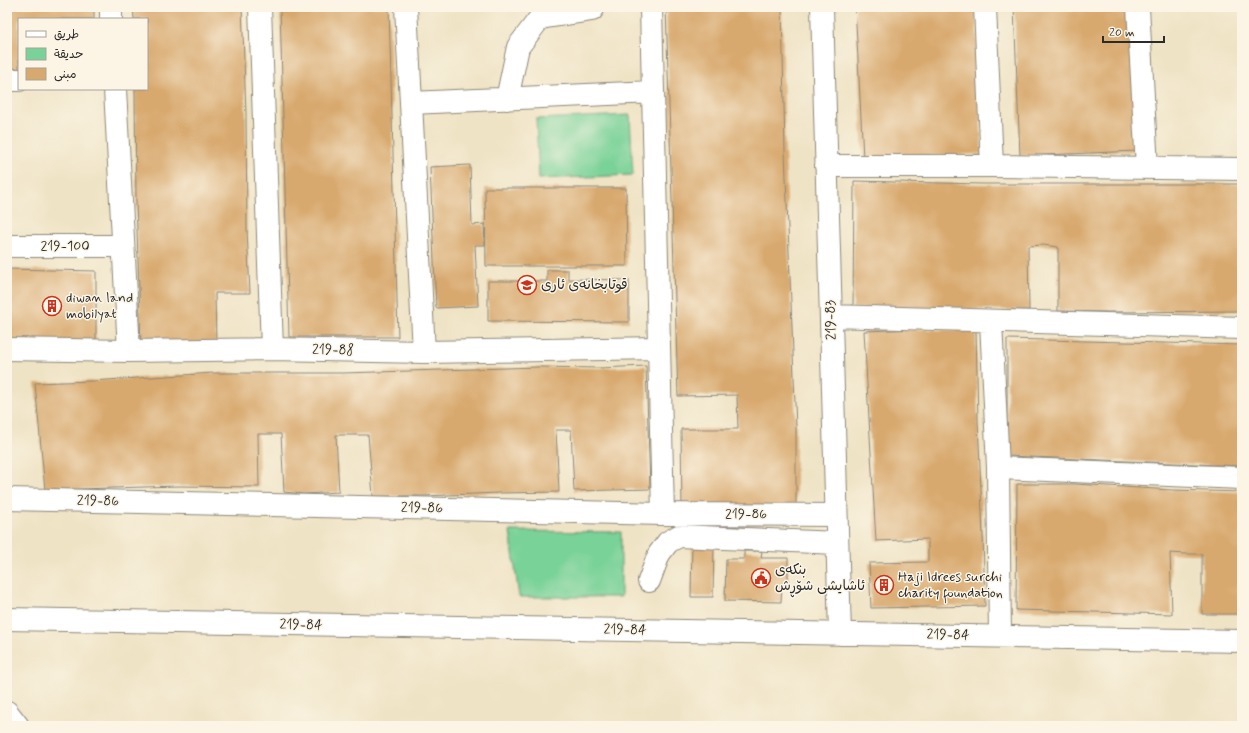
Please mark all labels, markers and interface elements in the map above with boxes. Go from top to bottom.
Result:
legend [18,18,148,90]
scale bar [1103,18,1164,44]
text: 20 m [1109,25,1135,41]
text: طريق [54,27,79,43]
text: حديقة [54,47,83,63]
text: مبنى [54,67,77,83]
street label: 219-100 [40,237,90,255]
school or university icon: قوتابخانەی ئاری [516,274,538,296]
place label: قوتابخانەی ئاری [541,276,628,294]
place label: diwan land mobilyat [66,289,133,323]
building icon: diwan land mobilyat [41,295,63,317]
street label: 219-83 [821,299,841,340]
street label: 219-88 [312,341,354,359]
street label: 219-86 [77,492,119,510]
street label: 219-86 [401,499,443,517]
street label: 219-86 [725,505,767,523]
place label: بنکەی ئاشایشی شۆڕش [775,561,865,598]
public building icon: بنکەی ئاشایشی شۆڕش [750,567,772,589]
place label: Haji Idrees surchi charity foundation [898,568,1003,604]
building icon: Haji Idrees surchi charity foundation [873,574,895,596]
street label: 219-84 [279,616,323,634]
street label: 219-84 [603,621,647,639]
street label: 219-84 [926,626,970,644]

